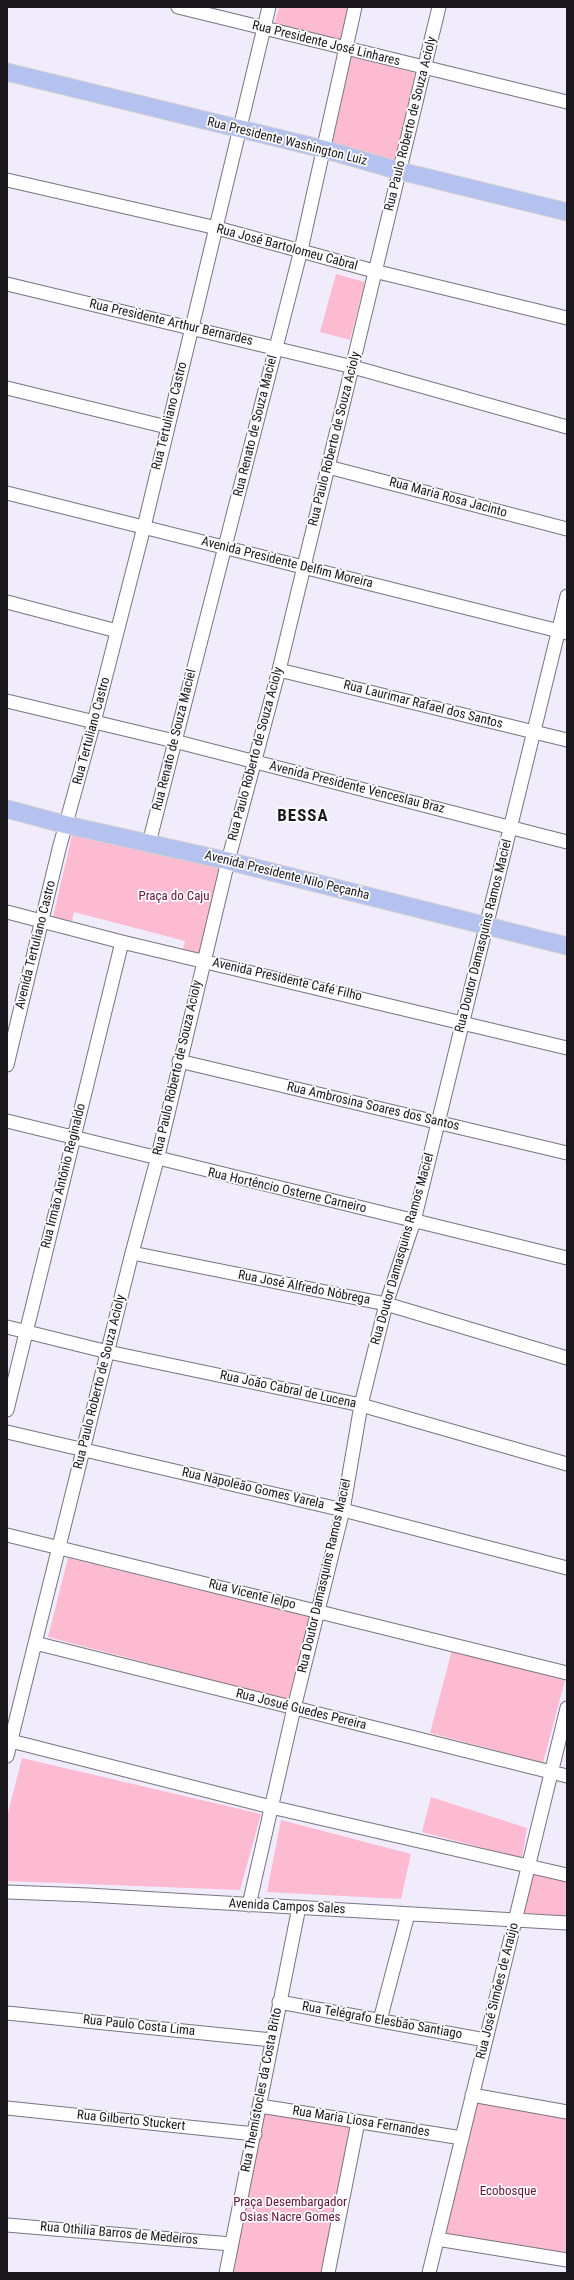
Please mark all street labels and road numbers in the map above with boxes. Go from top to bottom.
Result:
street label: Rua Presidente José Linhares [250,18,402,70]
street label: Rua Paulo Roberto de Souza Acioly [382,35,440,213]
street label: Rua Presidente Washington Luiz [205,115,369,169]
street label: Rua José Bartolomeu Cabral [215,222,359,274]
street label: Rua Presidente Arthur Bernardes [88,297,254,349]
street label: Rua Paulo Roberto de Souza Acioly [306,350,364,528]
street label: Rua Renato de Souza Maciel [231,354,281,498]
street label: Rua Tertuliano Castro [149,360,191,472]
street label: Rua Maria Rosa Jacinto [387,475,509,521]
street label: Avenida Presidente Delfim Moreira [200,534,374,592]
street label: Rua Paulo Roberto de Souza Acioly [225,665,287,843]
street label: Rua Renato de Souza Maciel [150,668,200,812]
street label: Rua Tertuliano Castro [70,675,114,787]
street label: Rua Laurimar Rafael dos Santos [342,678,504,732]
street label: Avenida Presidente Venceslau Braz [268,759,446,817]
street label: Rua Doutor Damasquins Ramos Maciel [452,838,516,1034]
street label: Avenida Presidente Nilo Peçanha [203,848,371,904]
street label: Avenida Tertuliano Castro [12,879,60,1011]
street label: Avenida Presidente Café Filho [211,955,363,1005]
street label: Rua Paulo Roberto de Souza Acioly [150,979,206,1157]
street label: Rua Ambrosina Soares dos Santos [285,1080,461,1134]
street label: Rua Irmão Antônio Reginaldo [38,1102,90,1250]
street label: Rua Doutor Damasquins Ramos Maciel [368,1151,438,1347]
street label: Rua Hortêncio Osterne Carneiro [206,1165,368,1217]
street label: Rua José Alfredo Nóbrega [237,1268,371,1308]
street label: Rua Paulo Roberto de Souza Acioly [71,1293,129,1471]
street label: Rua João Cabral de Lucena [218,1368,358,1412]
street label: Rua Napoleão Gomes Varela [180,1465,326,1513]
street label: Rua Doutor Damasquins Ramos Maciel [295,1477,355,1675]
street label: Rua Vicente Ielpo [207,1577,297,1613]
street label: Rua Josué Guedes Pereira [234,1686,368,1734]
street label: Avenida Campos Sales [228,1896,346,1918]
street label: Rua José Simões de Araújo [474,1921,522,2061]
street label: Rua Telégrafo Elesbão Santiago [301,1999,463,2043]
street label: Rua Themístocles da Costa Brito [238,2006,286,2174]
street label: Rua Paulo Costa Lima [82,2012,196,2040]
street label: Rua Maria Liosa Fernandes [291,2103,431,2141]
street label: Rua Gilberto Stuckert [76,2108,186,2134]
street label: Rua Othilia Barros de Medeiros [39,2219,199,2249]

